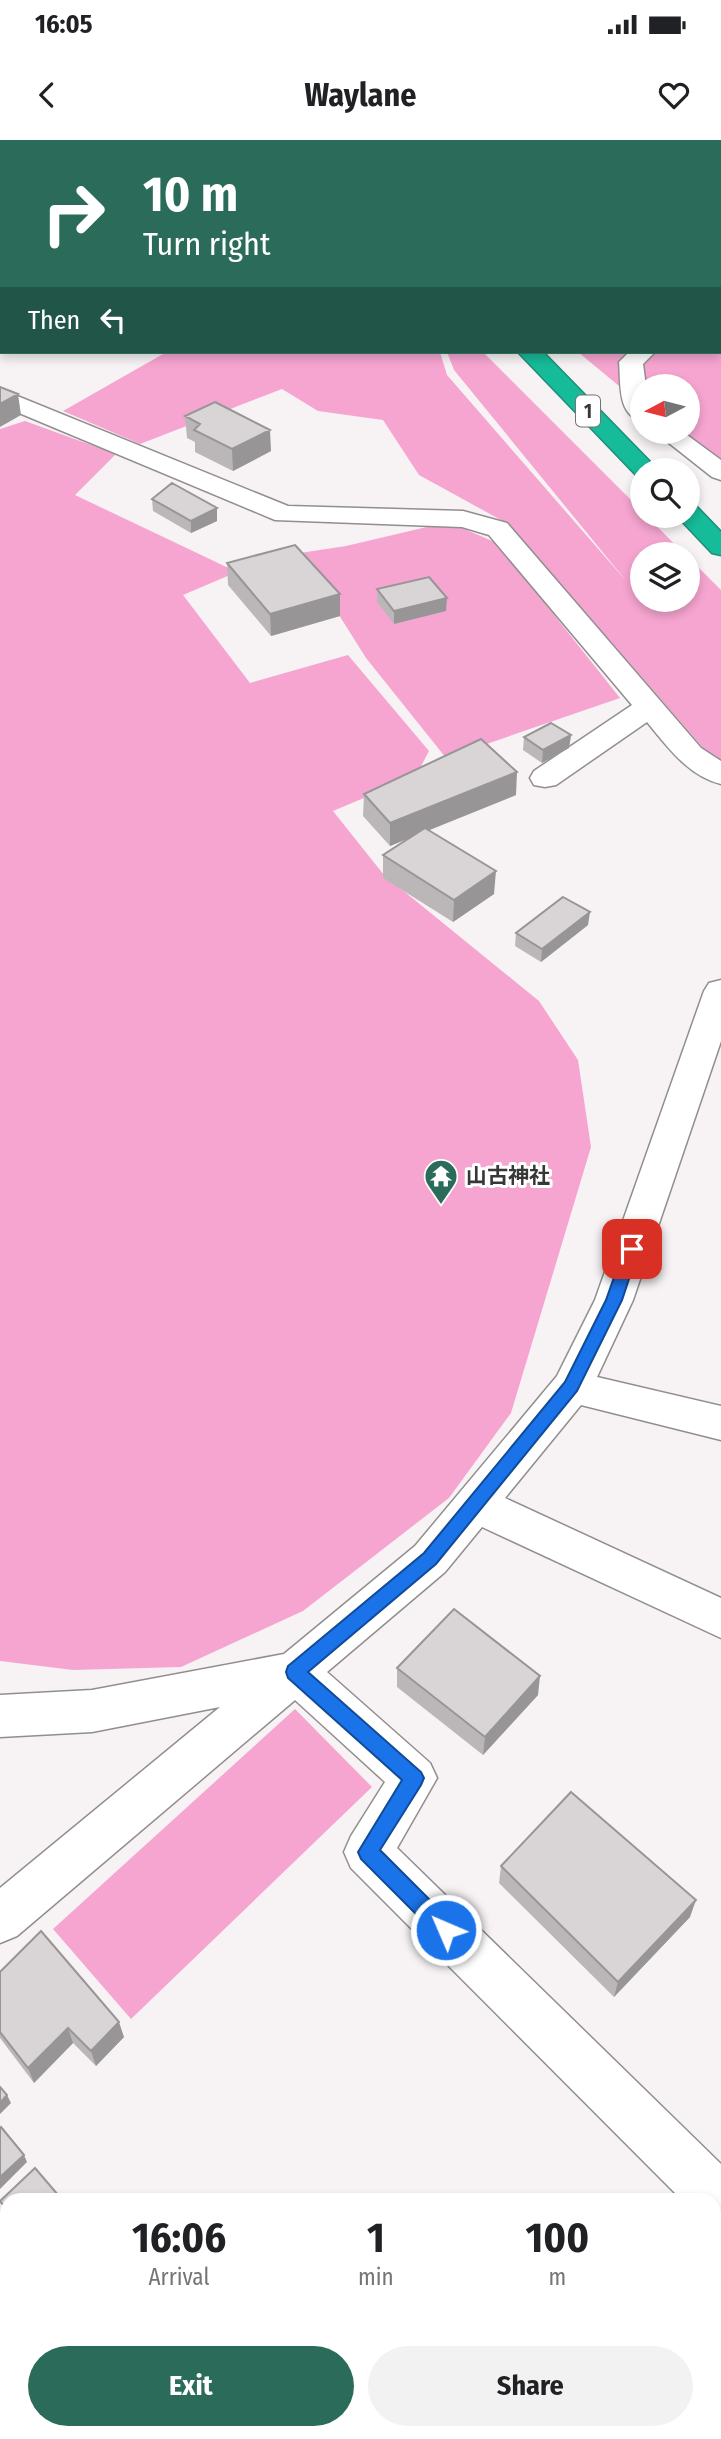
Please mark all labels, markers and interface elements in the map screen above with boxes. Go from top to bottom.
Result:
text: 16:05 [35,9,93,40]
icon: back [28,76,66,114]
text: Waylane [305,76,416,114]
icon: heart [655,76,693,114]
text: 10 m [143,165,238,224]
icon: right [28,168,119,259]
text: Turn right [143,225,270,263]
icon: left [94,301,132,339]
text: Then [28,305,80,336]
north arrow [630,374,700,444]
map controls [630,374,700,612]
road number: 1 [576,396,600,426]
button: search [630,458,700,528]
button: layers [630,542,700,612]
temple icon: 山古神社 [422,1157,460,1206]
place label: 山古神社 [466,1163,550,1189]
pin [602,1219,662,1279]
icon: arrive [613,1230,651,1268]
position arrow [409,1893,483,1967]
text: 16:06 [132,2213,226,2263]
text: 1 [367,2213,385,2263]
text: 100 [525,2213,589,2263]
text: Arrival [149,2263,209,2291]
text: min [358,2263,394,2291]
text: m [548,2263,566,2291]
button: Exit [28,2346,354,2426]
button: Share [368,2346,693,2426]

